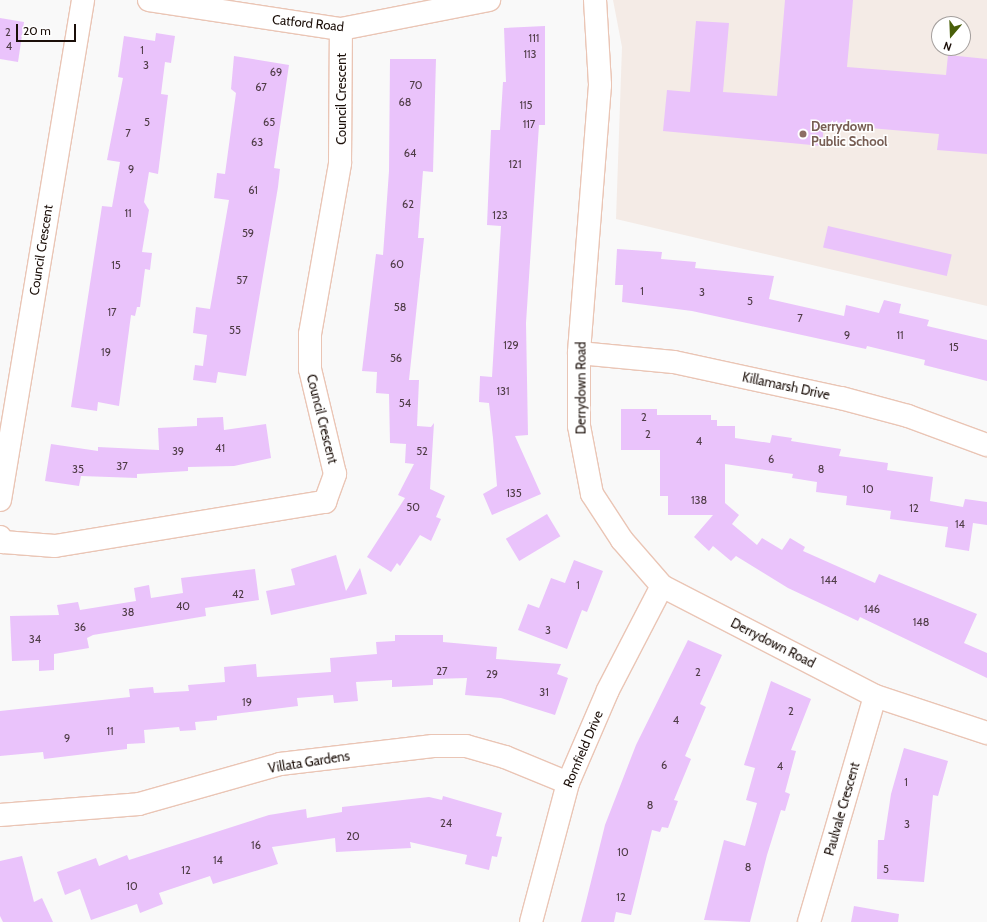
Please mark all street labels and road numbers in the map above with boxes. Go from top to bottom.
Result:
street label: Catford Road [271,11,345,35]
street label: Council Crescent [333,53,349,145]
street label: Council Crescent [26,204,56,296]
street label: Derrydown Road [573,342,589,434]
street label: Killamarsh Drive [741,369,831,403]
street label: Council Crescent [303,373,341,465]
street label: Derrydown Road [728,615,818,671]
street label: Romfield Drive [560,708,606,790]
street label: Villata Gardens [267,748,351,776]
street label: Paulvale Crescent [821,761,863,857]

